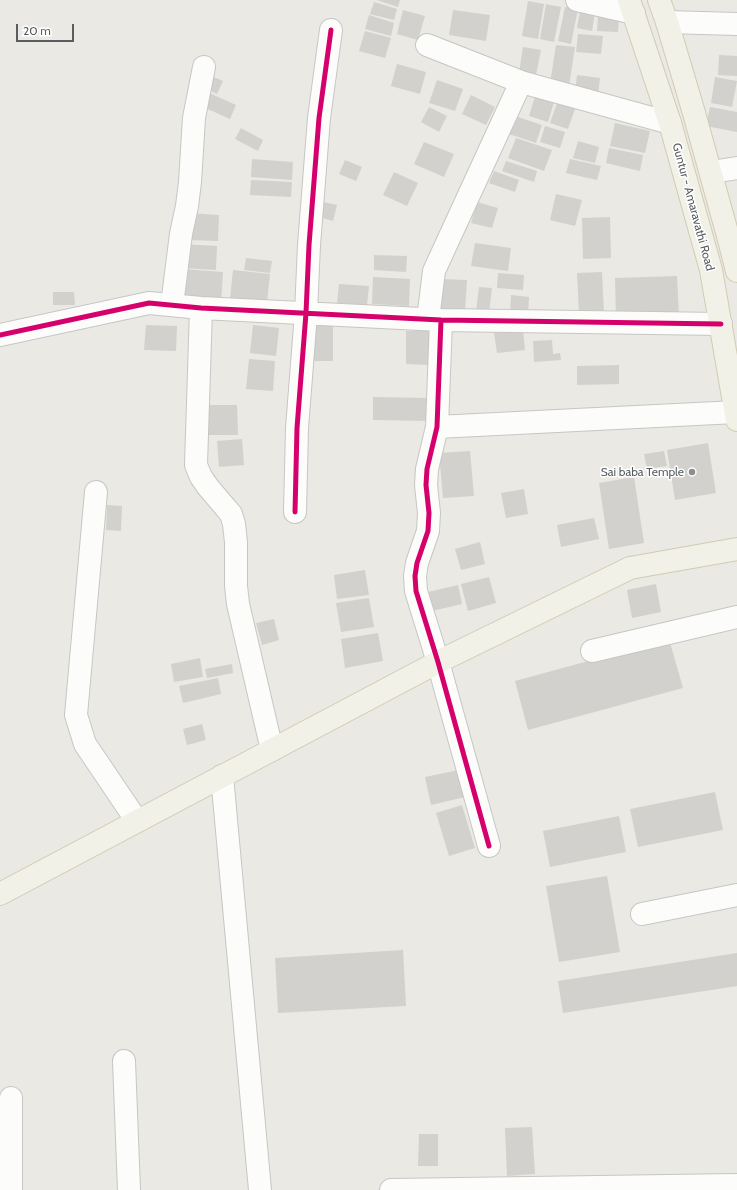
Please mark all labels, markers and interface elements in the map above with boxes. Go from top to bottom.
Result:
scale bar [18,16,76,42]
text: 20 m [23,23,51,38]
street label: Guntur - Amaravathi Road [669,142,717,272]
place label: Sai baba Temple [601,465,684,479]
marker: Sai baba Temple [687,467,697,477]

